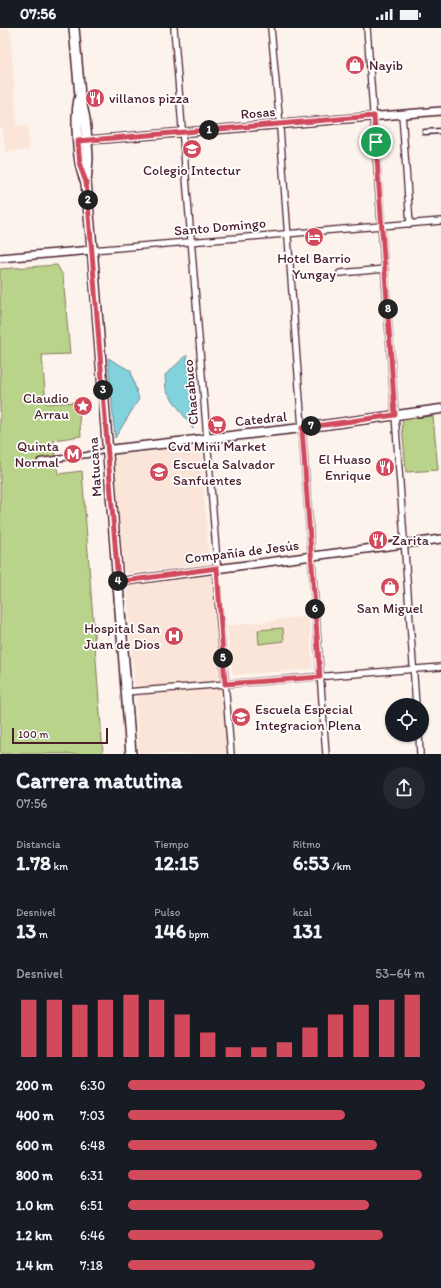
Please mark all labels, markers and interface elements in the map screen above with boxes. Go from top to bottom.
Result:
text: 07:56 [20,5,56,23]
shop icon: Nayib [344,54,366,76]
place label: Nayib [369,57,403,74]
restaurant icon: villanos pizza [84,87,106,109]
place label: villanos pizza [109,90,189,107]
street label: Rosas [240,103,276,123]
pin: 1 [199,120,219,140]
text: 1 [206,123,212,136]
pin [359,125,393,159]
icon: arrive [365,131,387,153]
school or university icon: Colegio Intectur [181,138,203,160]
place label: Colegio Intectur [143,162,241,179]
pin: 2 [78,190,98,210]
text: 2 [85,193,91,206]
street label: Santo Domingo [173,215,267,239]
hotel icon: Hotel Barrio Yungay [303,226,325,248]
place label: Hotel Barrio Yungay [277,250,351,283]
pin: 8 [378,299,398,319]
text: 8 [385,302,391,315]
street label: Chacabuco [180,358,202,426]
pin: 3 [93,380,113,400]
text: 3 [100,383,106,396]
place label: Claudio Arrau [23,390,69,423]
place icon: Claudio Arrau [72,395,94,417]
street label: Catedral [234,408,288,430]
supermarket icon: Cvd Mini Market [206,414,228,436]
pin: 7 [301,416,321,436]
text: 7 [308,419,314,432]
street label: Matucana [84,436,106,498]
place label: Quinta Normal [15,438,60,471]
place label: Cvd Mini Market [168,438,266,455]
metro station icon: Quinta Normal [62,443,84,465]
place label: El Huaso Enrique [319,451,371,484]
place label: Escuela Salvador Sanfuentes [173,456,275,489]
restaurant icon: El Huaso Enrique [374,456,396,478]
school or university icon: Escuela Salvador Sanfuentes [148,461,170,483]
restaurant icon: Zarita [367,529,389,551]
place label: Zarita [392,532,430,549]
street label: Compañía de Jesús [184,537,300,567]
pin: 4 [108,571,128,591]
text: 4 [115,574,121,587]
shop icon: San Miguel [379,576,401,598]
pin: 6 [305,599,325,619]
place label: San Miguel [357,600,423,617]
text: 6 [312,602,318,615]
place label: Hospital San Juan de Dios [84,620,161,653]
hospital icon: Hospital San Juan de Dios [163,625,185,647]
pin: 5 [213,648,233,668]
text: 5 [220,651,226,664]
map controls [385,698,429,742]
button: locate [385,698,429,742]
place label: Escuela Especial Integracion Plena [255,701,362,734]
school or university icon: Escuela Especial Integracion Plena [230,706,252,728]
scale bar [12,726,108,745]
text: 100 m [18,728,48,741]
text: Carrera matutina [16,767,182,794]
button: share [383,767,425,809]
text: 07:56 [16,796,47,811]
text: Distancia [16,838,60,851]
text: Tiempo [154,838,189,851]
text: Ritmo [293,838,321,851]
text: 1.78 [16,851,51,875]
text: 12:15 [154,851,199,875]
text: 6:53 [293,851,330,875]
text: km [51,860,68,873]
text: /km [330,860,351,873]
text: Desnivel [16,906,56,919]
text: Pulso [154,906,180,919]
text: kcal [293,906,312,919]
text: 13 [16,919,36,943]
text: 146 [154,919,186,943]
text: 131 [293,919,322,943]
text: m [36,928,48,941]
text: bpm [186,928,209,941]
text: Desnivel [16,966,63,981]
text: 53–64 m [375,966,425,981]
text: 200 m [16,1078,53,1093]
text: 6:30 [80,1078,105,1093]
text: 400 m [16,1108,54,1123]
text: 7:03 [80,1108,105,1123]
text: 600 m [16,1138,53,1153]
text: 6:48 [80,1138,105,1153]
text: 800 m [16,1168,53,1183]
text: 6:31 [80,1168,103,1183]
text: 1.0 km [16,1198,53,1213]
text: 6:51 [80,1198,103,1213]
text: 1.2 km [16,1228,52,1243]
text: 6:46 [80,1228,105,1243]
text: 1.4 km [16,1258,53,1273]
text: 7:18 [80,1258,103,1273]

